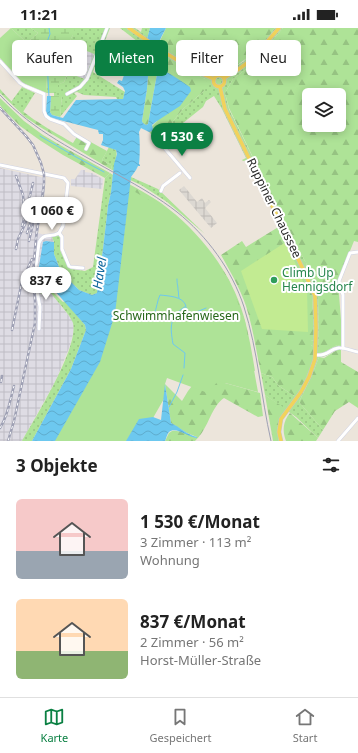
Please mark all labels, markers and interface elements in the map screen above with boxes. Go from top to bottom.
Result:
text: 11:21 [20,4,59,24]
chip: Kaufen [12,40,87,76]
chip: Mieten [95,40,168,76]
chip: Filter [176,40,238,76]
chip: Neu [246,40,301,76]
map controls [302,88,346,132]
button: layers [302,88,346,132]
pin: 1 530 € [145,123,219,157]
text: 1 530 € [160,127,204,145]
street label: Ruppiner Chaussee [243,155,306,261]
pin: 1 060 € [15,197,89,231]
text: 1 060 € [30,201,74,219]
water label: Havel [88,255,111,290]
place label: Climb Up Hennigsdorf [282,264,353,295]
pin: 837 € [18,267,74,301]
text: 837 € [29,271,63,289]
marker: Climb Up Hennigsdorf [269,275,279,285]
park label: Schwimmhafenwiesen [113,307,239,324]
text: 3 Objekte [16,454,98,477]
icon: filters [320,454,342,476]
text: 1 530 €/Monat [140,510,260,533]
icon: home [48,515,96,563]
text: 3 Zimmer · 113 m² [140,533,251,551]
text: Wohnung [140,551,200,569]
text: 837 €/Monat [140,610,246,633]
icon: home [48,615,96,663]
text: 2 Zimmer · 56 m² [140,633,244,651]
text: Horst-Müller-Straße [140,651,261,669]
tab: Karte [41,706,68,745]
tab: Gespeichert [149,706,212,745]
tab: Start [293,706,317,745]

